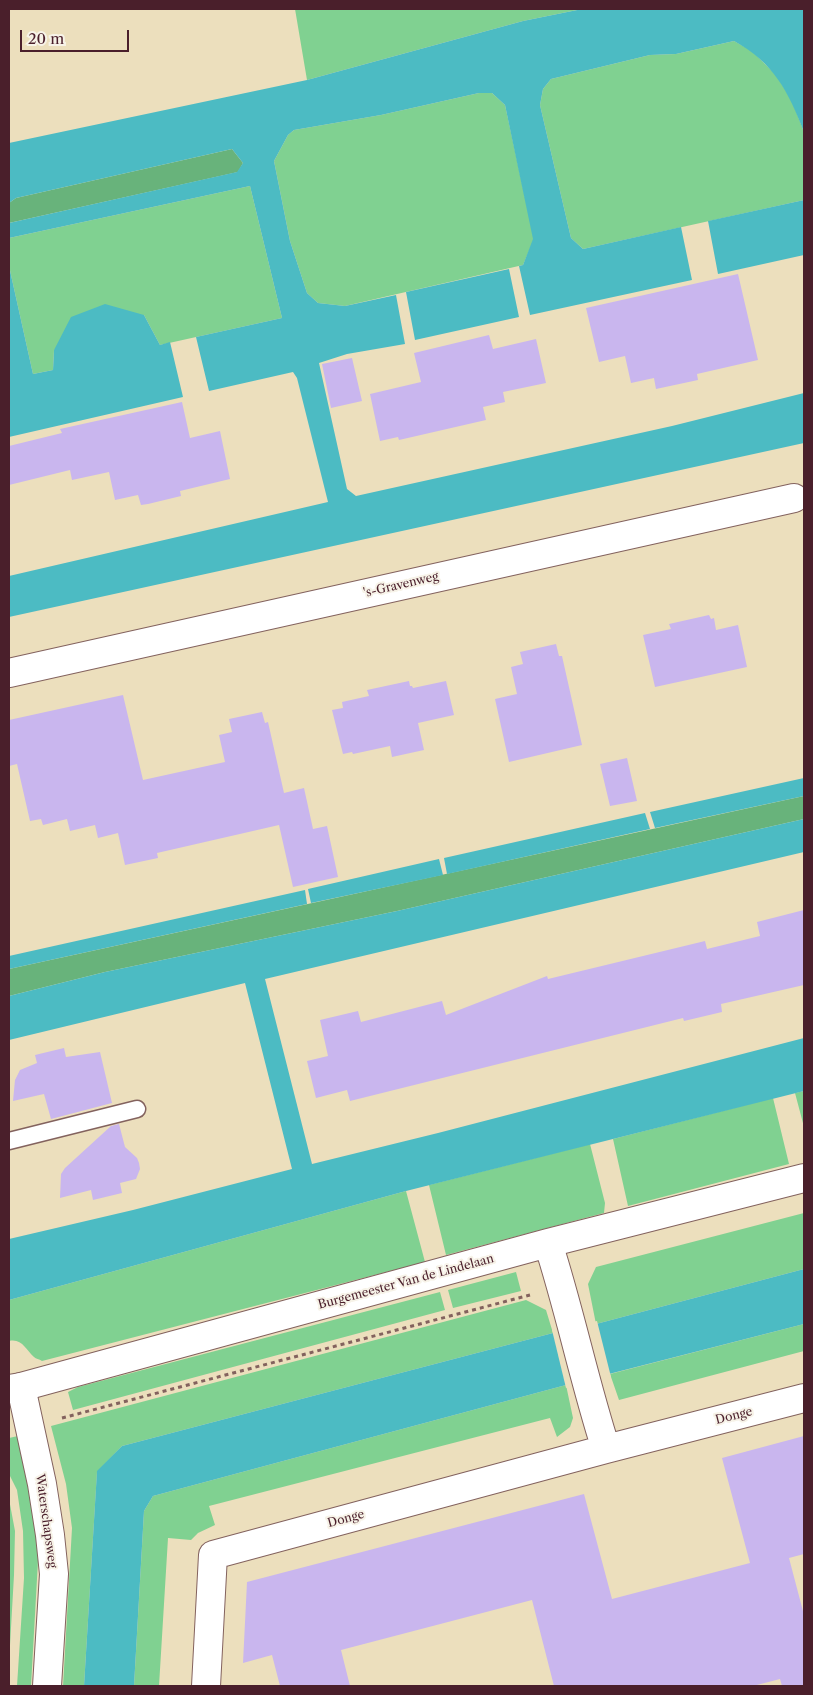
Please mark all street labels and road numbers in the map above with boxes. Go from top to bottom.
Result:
street label: 's-Gravenweg [362,569,440,601]
street label: Burgemeester Van de Lindelaan [317,1252,495,1312]
street label: Donge [714,1404,754,1428]
street label: Waterschapsweg [32,1473,60,1569]
street label: Donge [326,1507,366,1531]

